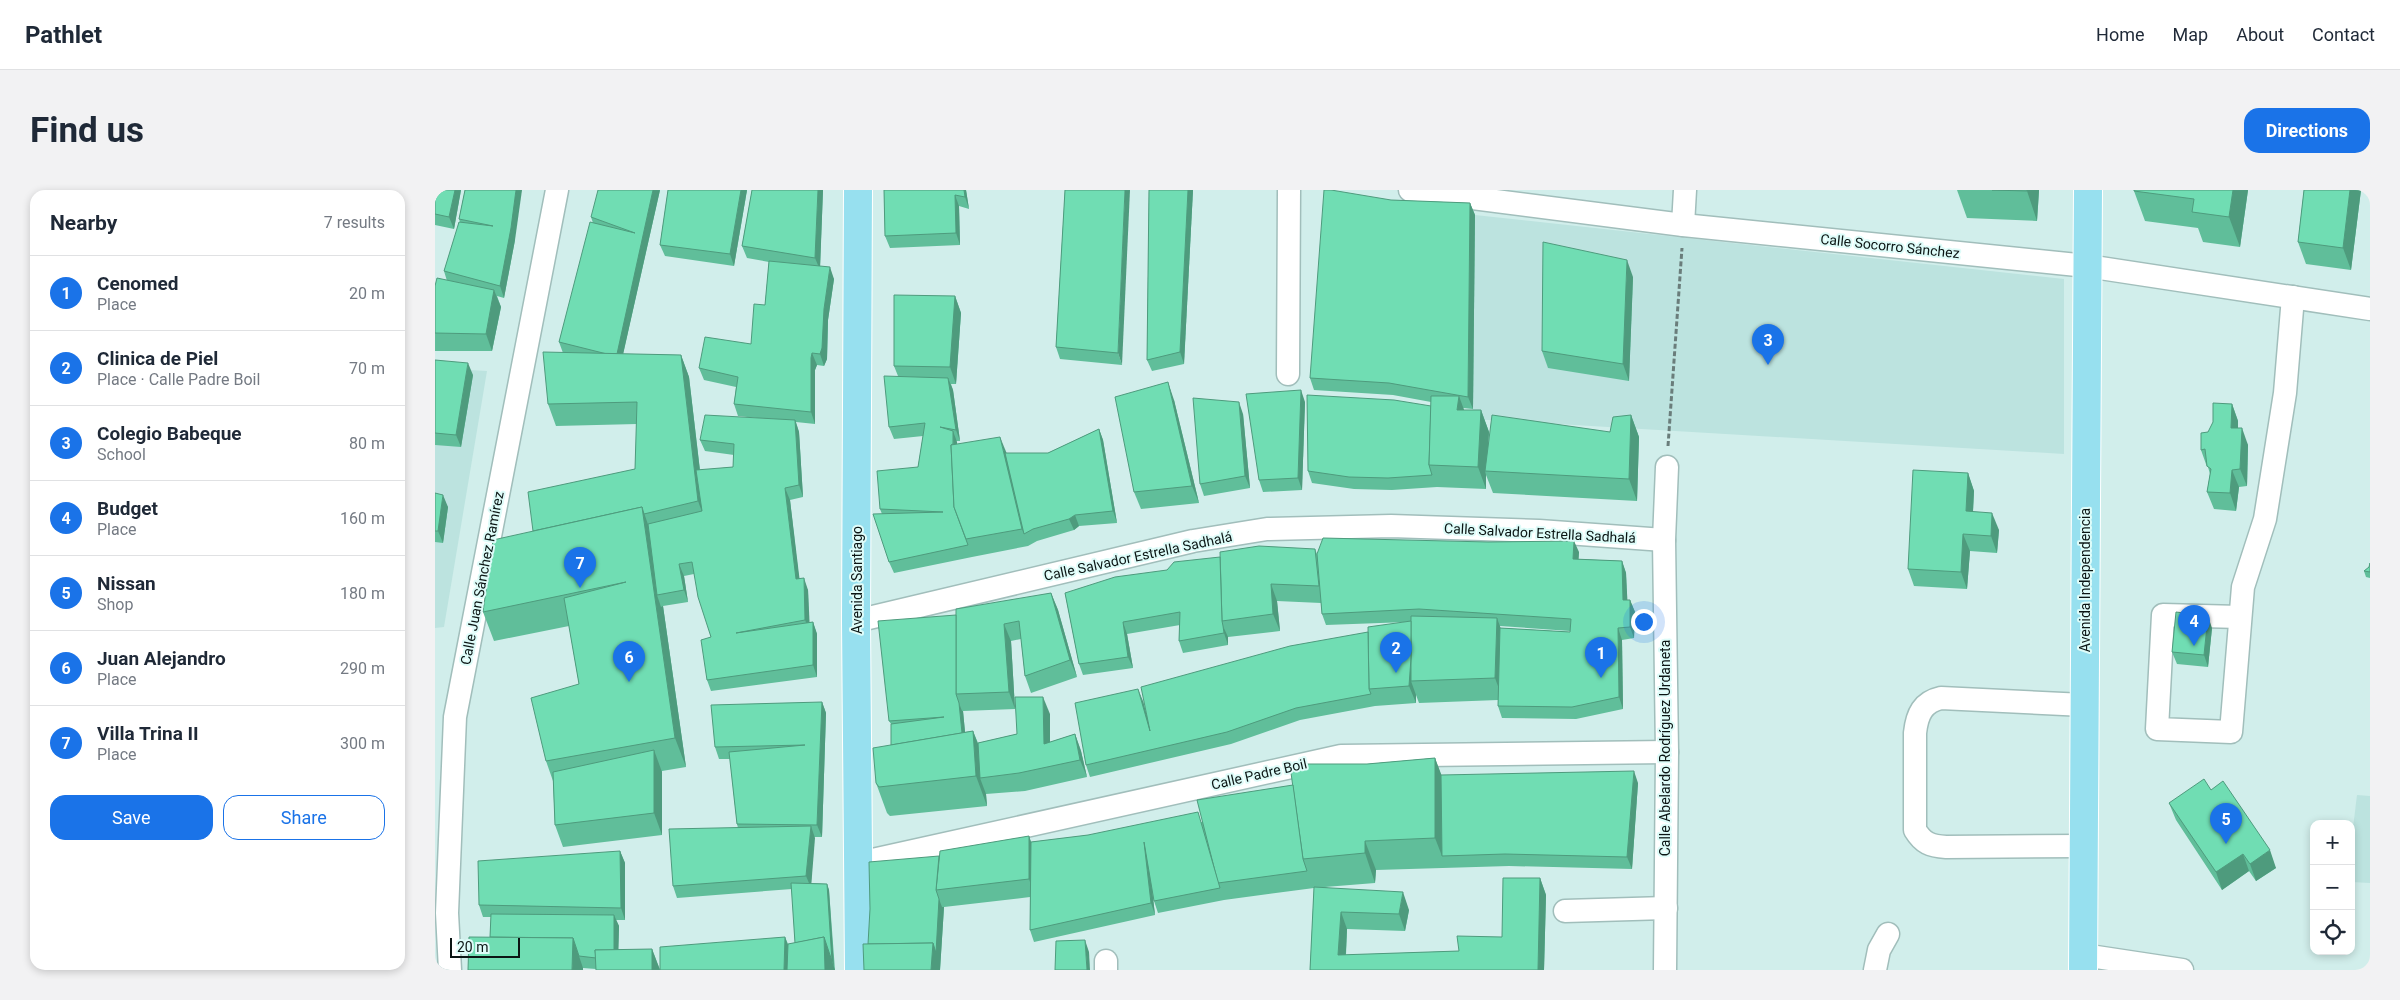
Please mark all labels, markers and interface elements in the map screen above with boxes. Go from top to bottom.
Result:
text: Pathlet [25,21,102,49]
text: Home [2096,24,2145,45]
text: Map [2173,24,2208,45]
text: About [2236,24,2284,45]
text: Contact [2312,24,2375,45]
button: Directions [2244,108,2370,153]
text: Find us [30,110,144,151]
text: Nearby [50,211,117,235]
text: 7 results [324,213,385,232]
street label: Calle Socorro Sánchez [1820,231,1960,261]
text: Cenomed [97,272,178,295]
text: 1 [61,284,71,303]
text: 20 m [349,284,385,303]
text: Place [97,295,137,314]
pin: 3 [1752,324,1784,365]
text: Clinica de Piel [97,347,218,370]
text: 2 [61,359,71,378]
text: 70 m [349,359,385,378]
text: Place · Calle Padre Boil [97,370,260,389]
text: Colegio Babeque [97,422,242,445]
text: 3 [61,434,71,453]
text: 80 m [349,434,385,453]
text: School [97,445,146,464]
street label: Calle Juan Sánchez Ramírez [457,490,507,666]
text: Budget [97,497,158,520]
street label: Avenida Independencia [2077,508,2093,652]
text: 4 [61,509,71,528]
text: 160 m [340,509,385,528]
text: Place [97,520,137,539]
street label: Calle Salvador Estrella Sadhalá [1444,520,1636,546]
street label: Avenida Santiago [849,526,865,634]
street label: Calle Salvador Estrella Sadhalá [1042,528,1234,584]
pin: 7 [564,547,596,588]
text: Nissan [97,572,156,595]
text: 5 [61,584,71,603]
text: 180 m [340,584,385,603]
text: Shop [97,595,133,614]
pin: 4 [2178,605,2210,646]
your location [1631,609,1657,635]
pin: 2 [1380,632,1412,673]
pin: 1 [1585,637,1617,678]
street label: Calle Abelardo Rodríguez Urdaneta [1657,640,1673,856]
pin: 6 [613,641,645,682]
text: Juan Alejandro [97,647,226,670]
text: 6 [61,659,71,678]
text: 290 m [340,659,385,678]
text: Place [97,670,137,689]
text: Villa Trina II [97,722,199,745]
text: 7 [61,734,71,753]
text: 300 m [340,734,385,753]
text: Place [97,745,137,764]
street label: Calle Padre Boil [1210,755,1308,793]
button: Save [50,795,213,840]
button: Share [223,795,385,840]
pin: 5 [2210,803,2242,844]
map controls [2310,820,2355,955]
button: + [2310,820,2355,865]
button: − [2310,865,2355,910]
button: locate [2310,910,2355,955]
scale bar [450,935,520,958]
text: 20 m [457,939,489,955]

